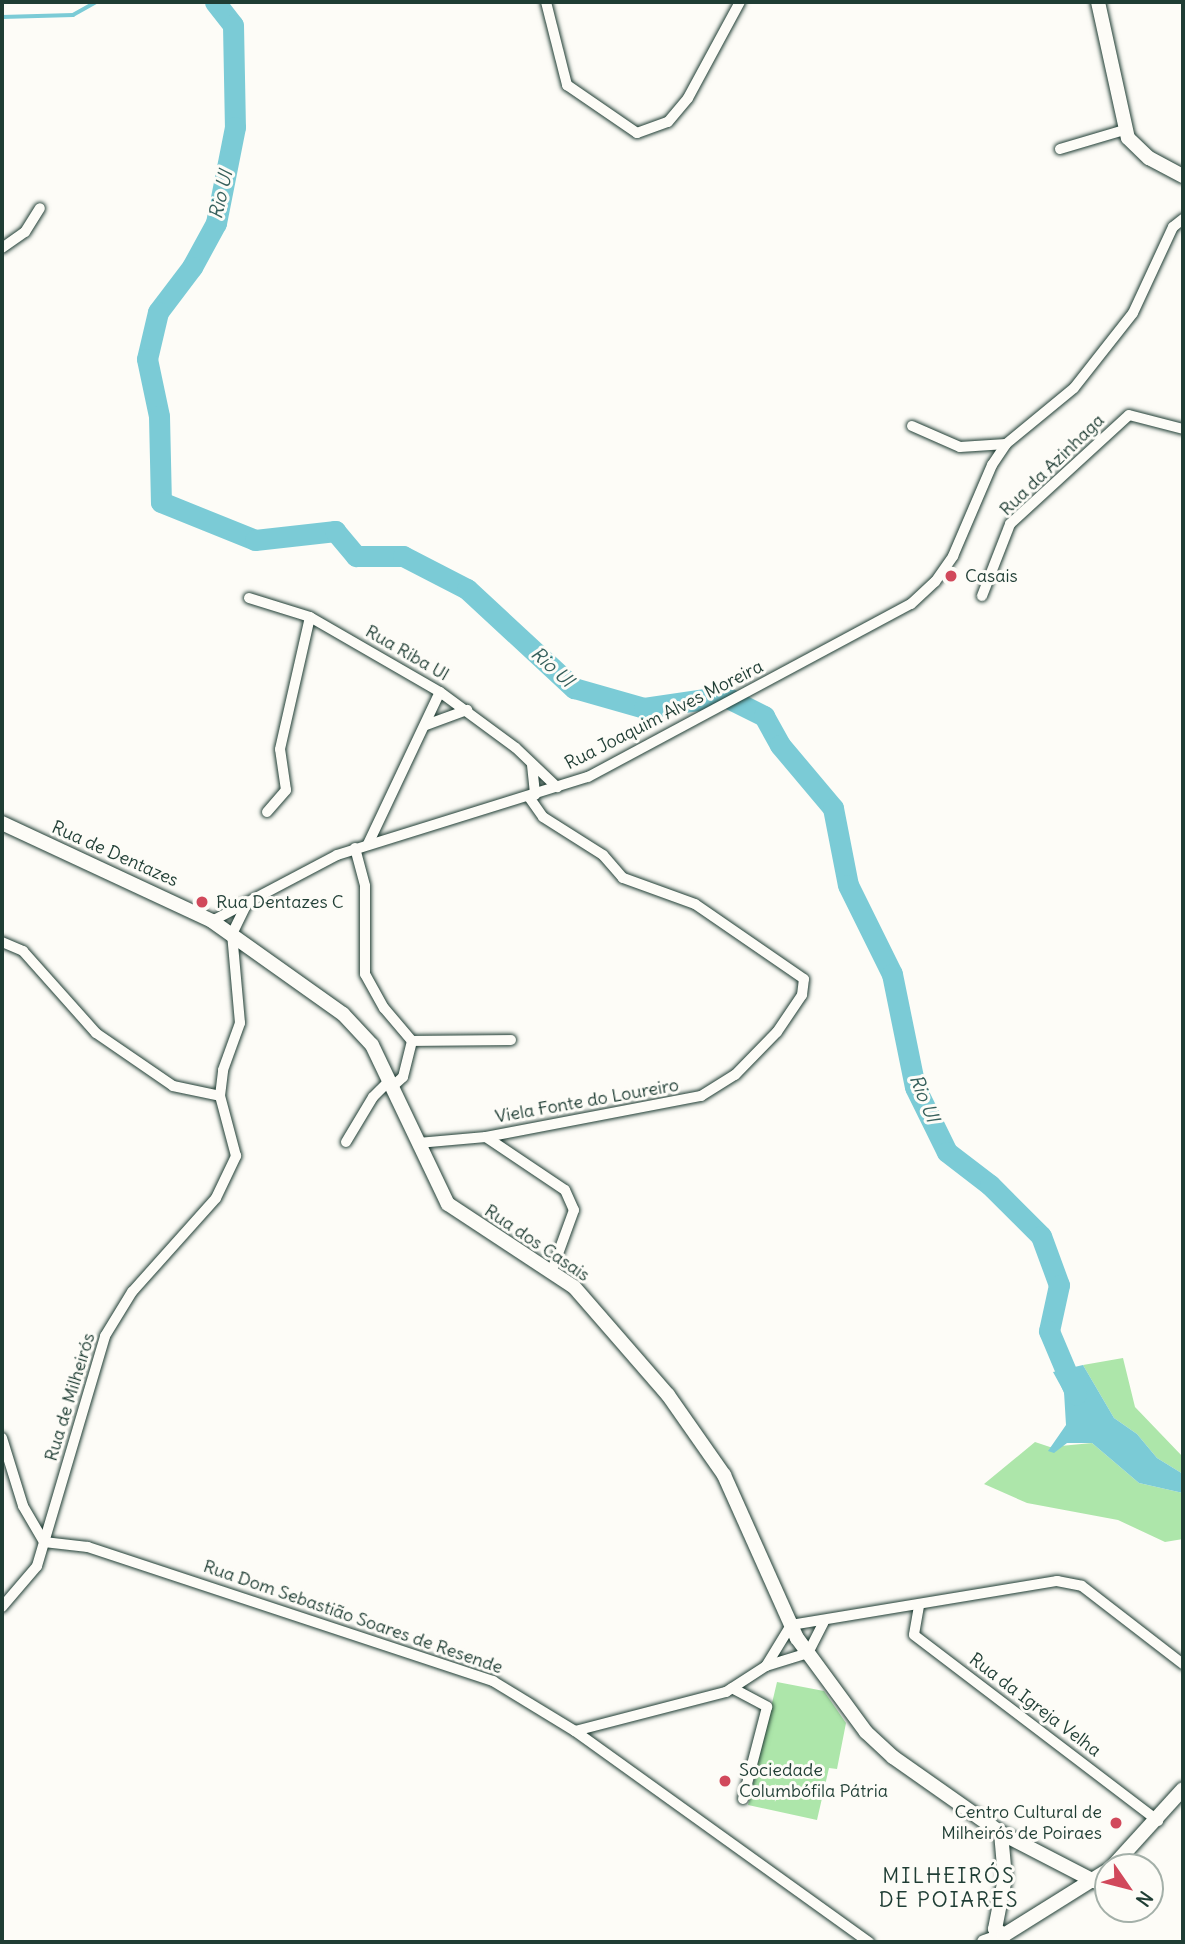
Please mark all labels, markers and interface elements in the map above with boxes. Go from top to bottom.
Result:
water label: Rio Ul [204,169,238,221]
street label: Rua da Azinhaga [995,410,1109,520]
place label: Casais [965,565,1018,587]
marker: Casais [943,568,959,584]
street label: Rua Riba Ul [362,621,452,685]
water label: Rio Ul [526,642,578,692]
street label: Rua Joaquim Alves Moreira [561,656,767,774]
street label: Rua de Dentazes [48,816,182,892]
place label: Rua Dentazes C [216,891,344,913]
marker: Rua Dentazes C [194,894,210,910]
water label: Rio Ul [904,1071,944,1125]
street label: Viela Fonte do Loureiro [493,1074,681,1128]
street label: Rua dos Casais [480,1200,594,1286]
street label: Rua de Milheirós [40,1330,100,1464]
street label: Rua Dom Sebastião Soares de Resende [200,1555,506,1679]
street label: Rua da Igreja Velha [965,1649,1105,1761]
place label: Sociedade Columbófila Pátria [739,1760,888,1802]
marker: Sociedade Columbófila Pátria [717,1773,733,1789]
place label: Centro Cultural de Milheirós de Poiraes [941,1802,1102,1844]
marker: Centro Cultural de Milheirós de Poiraes [1108,1815,1124,1831]
north arrow [1094,1853,1164,1923]
district label: MILHEIRÓS DE POIARES [880,1863,1018,1913]
text: N [1131,1887,1158,1911]

